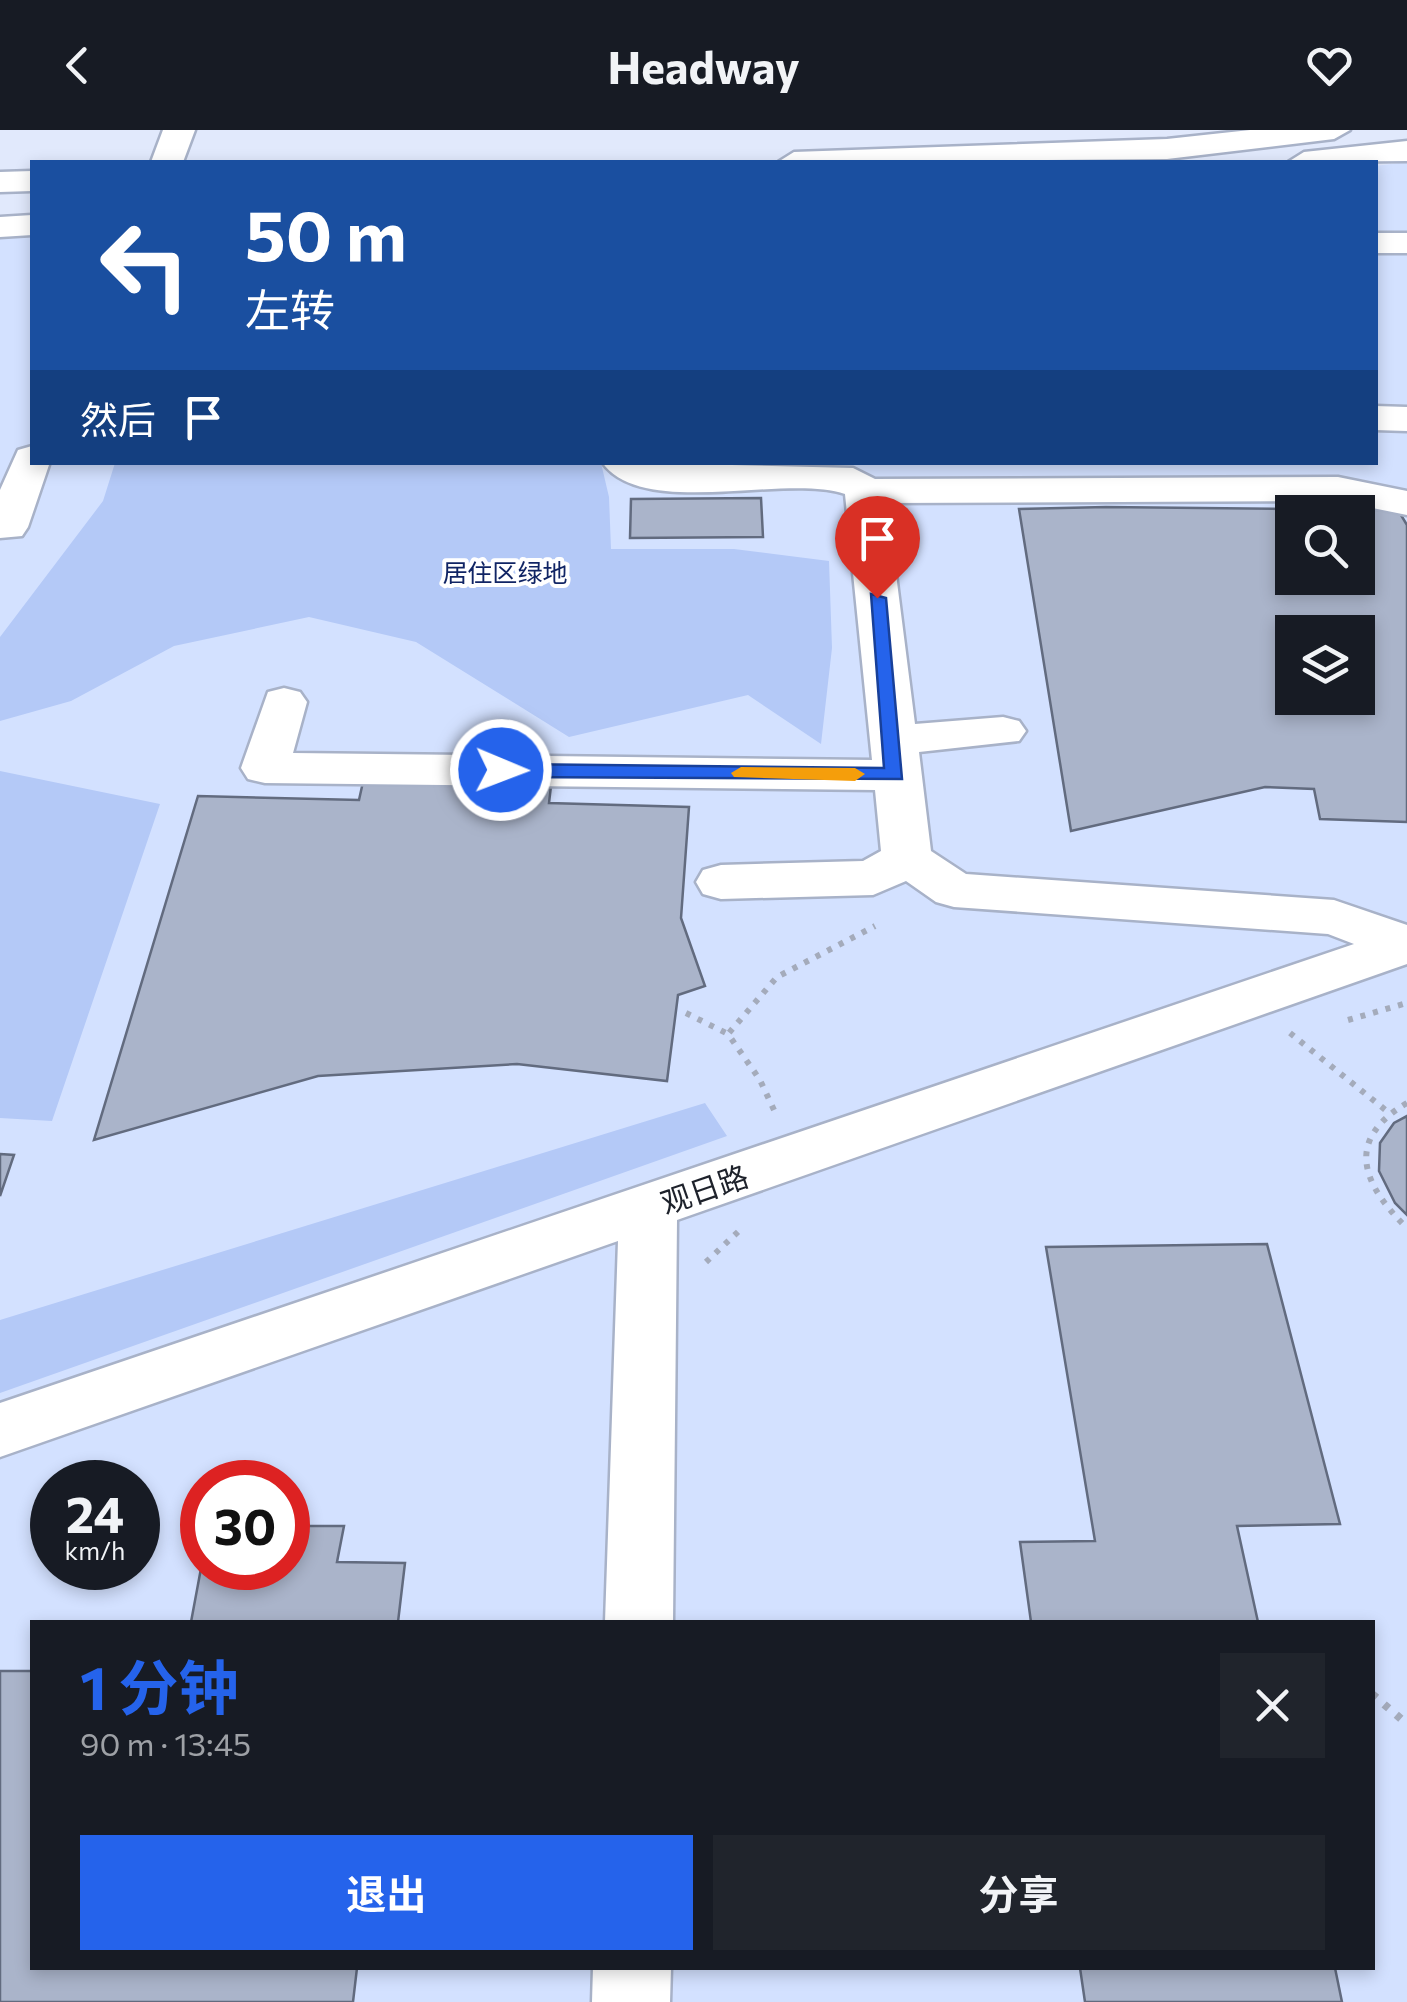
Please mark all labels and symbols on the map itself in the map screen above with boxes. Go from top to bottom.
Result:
pin [835,496,920,599]
park label: 居住区绿地 [442,557,568,587]
position arrow [449,718,553,822]
street label: 观日路 [655,1156,753,1220]
speed limit sign: 30 [180,1460,310,1590]

